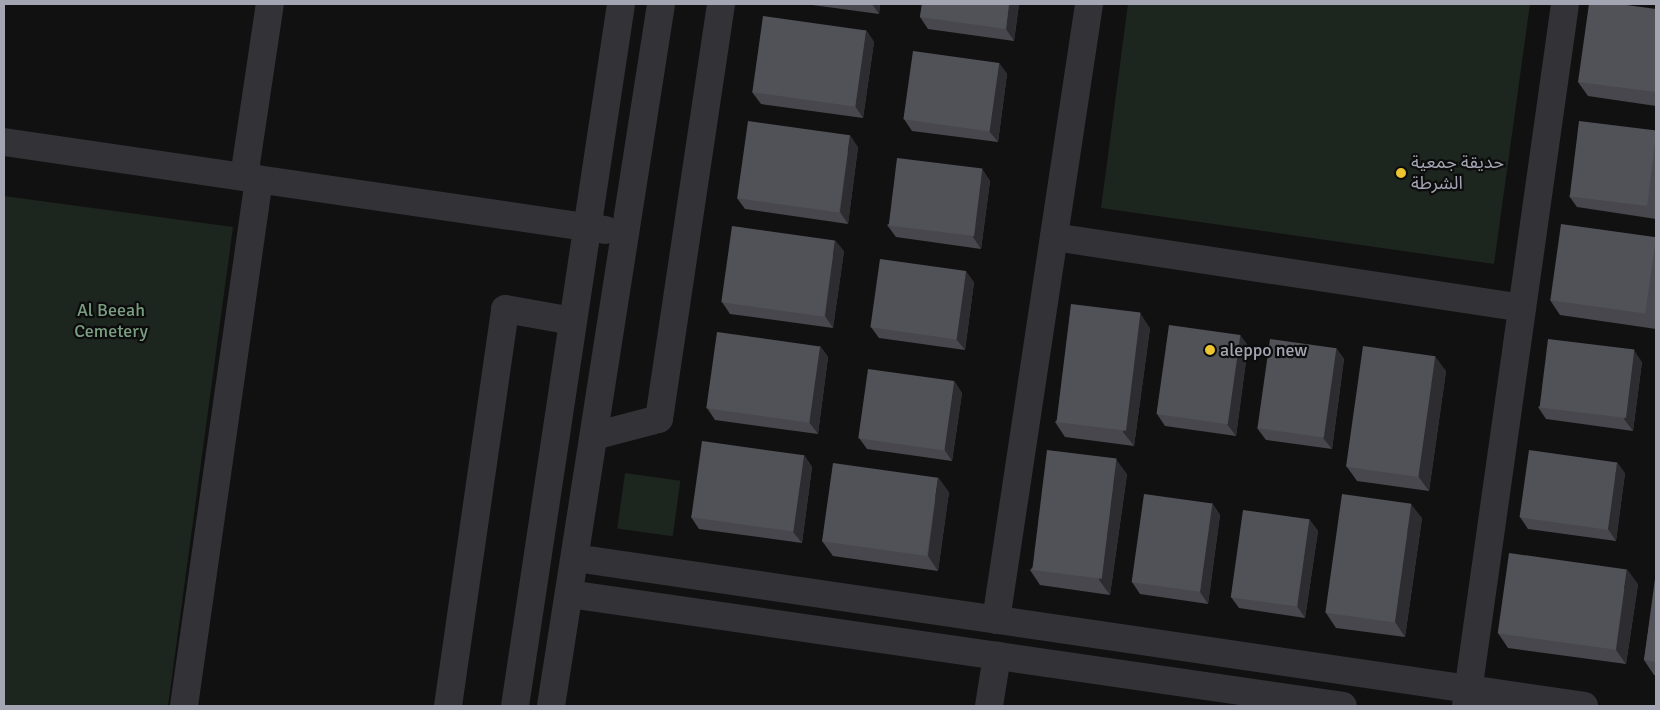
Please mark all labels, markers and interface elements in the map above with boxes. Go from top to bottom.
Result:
place label: حديقة جمعية الشرطة [1411,152,1504,194]
marker: حديقة جمعية الشرطة [1395,167,1407,179]
park label: Al Beeah Cemetery [74,300,148,342]
place label: aleppo new [1220,339,1307,361]
marker: aleppo new [1204,344,1216,356]

